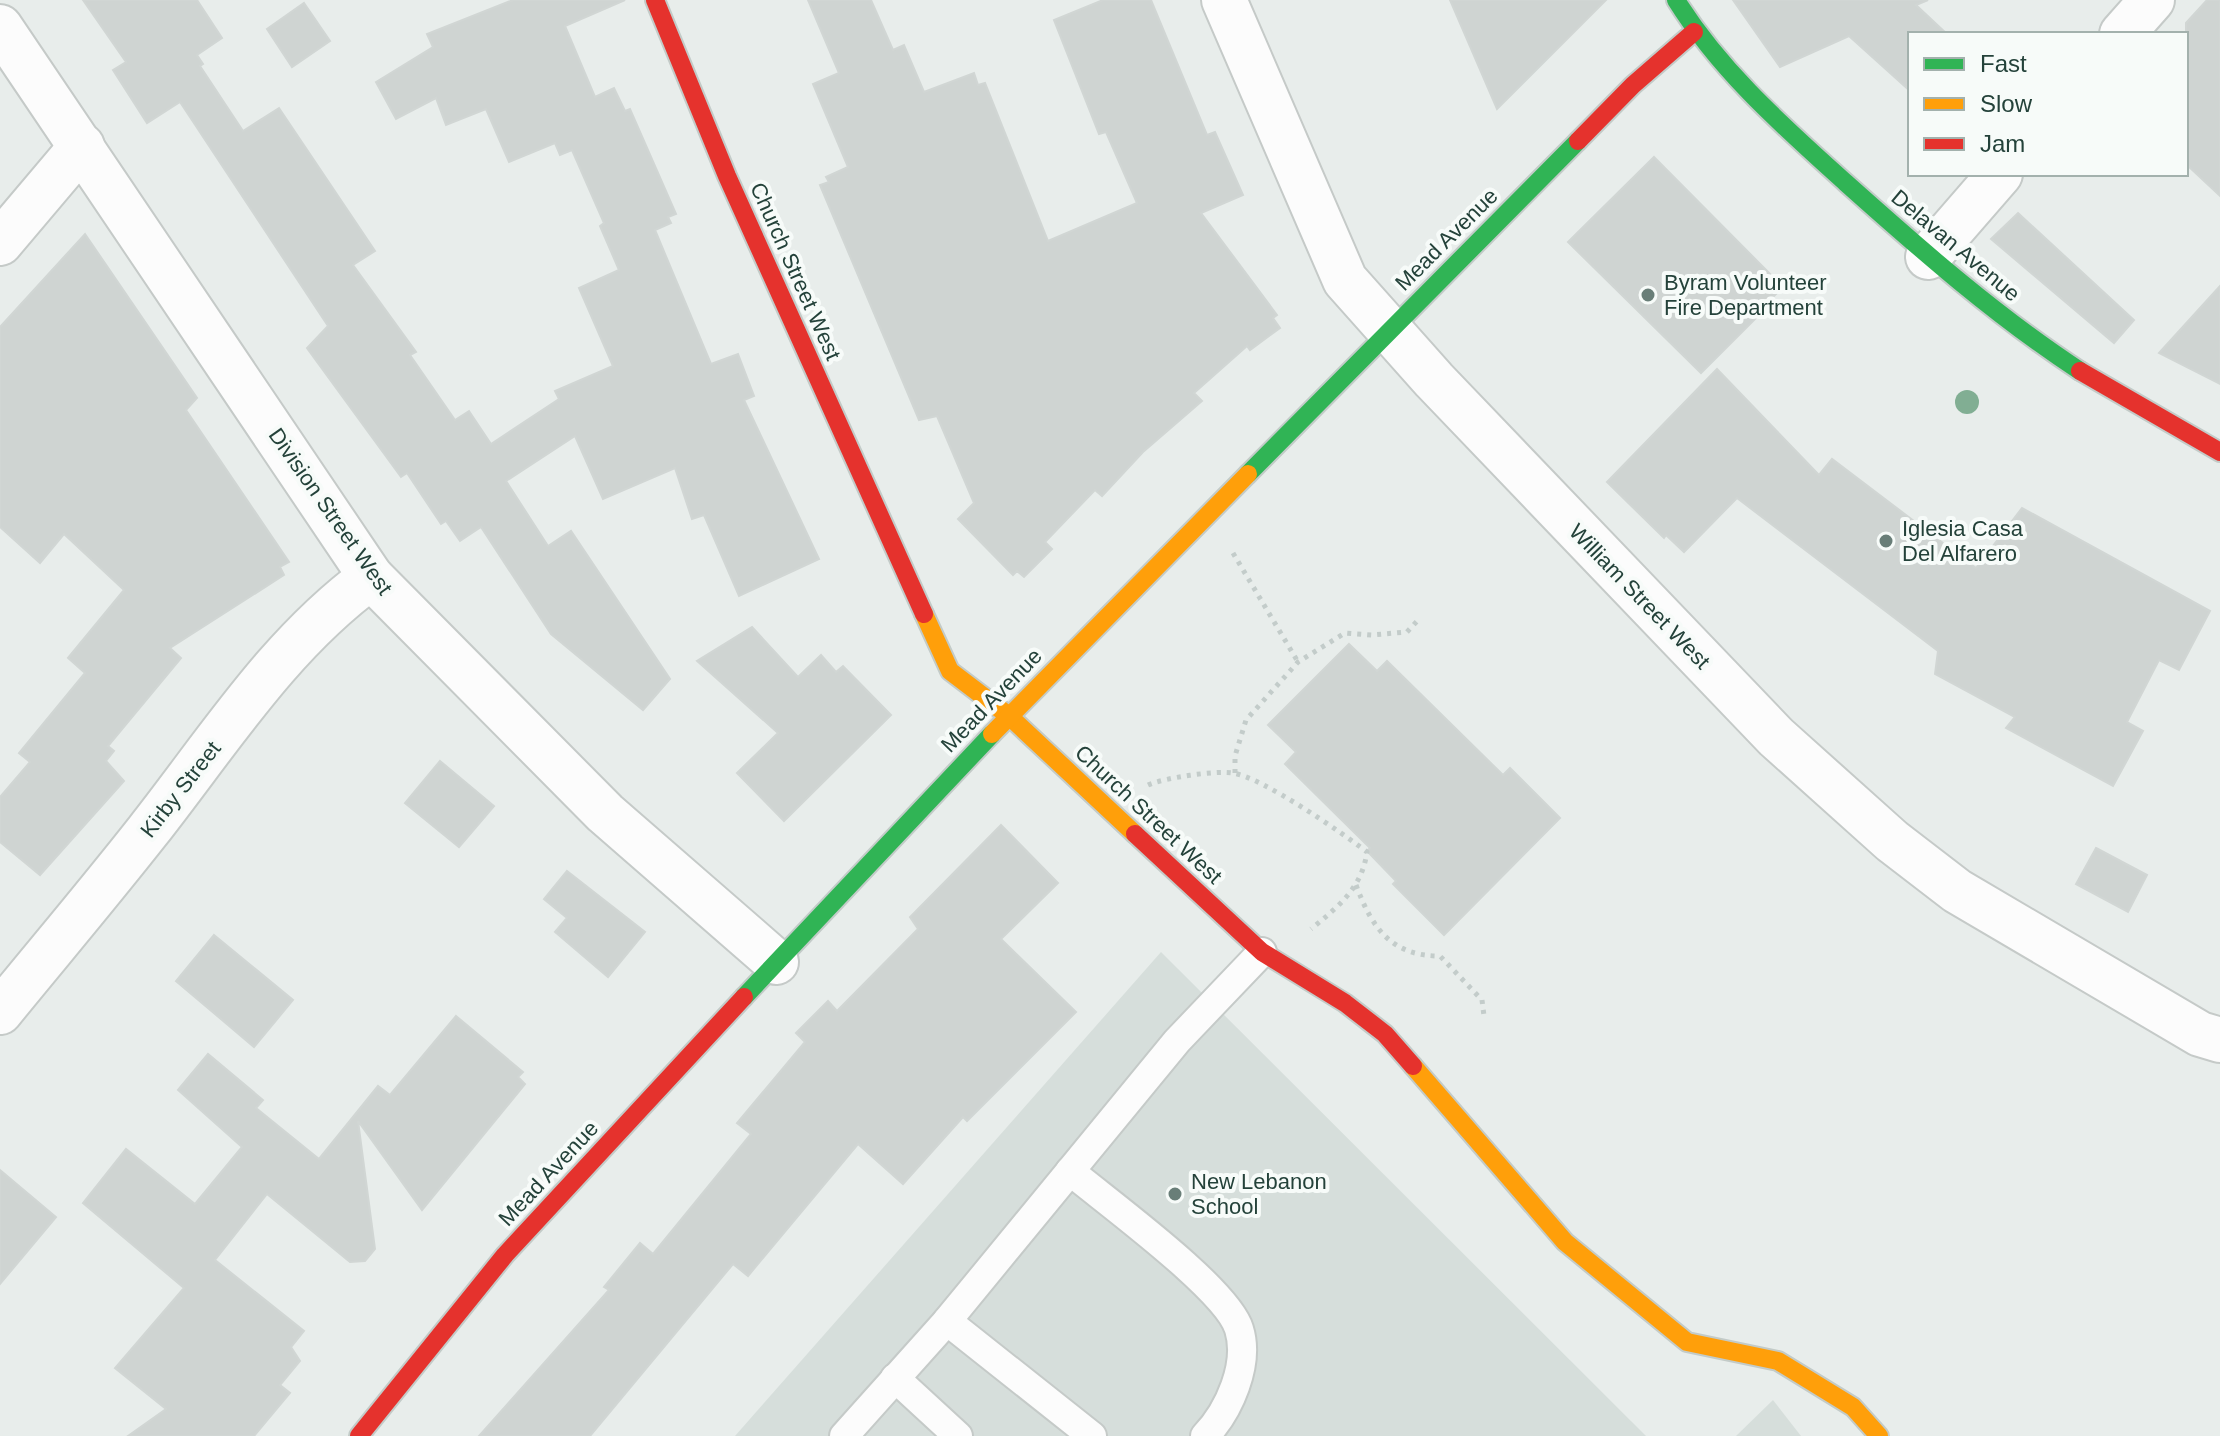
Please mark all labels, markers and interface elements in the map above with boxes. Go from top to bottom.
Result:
legend [1908,32,2188,176]
text: Fast [1980,50,2027,77]
text: Slow [1980,90,2033,117]
text: Jam [1980,130,2025,157]
street label: Church Street West [745,179,846,364]
street label: Mead Avenue [1390,183,1503,296]
street label: Delavan Avenue [1886,184,2025,306]
place label: Byram Volunteer Fire Department [1664,270,1827,320]
marker: Byram Volunteer Fire Department [1639,286,1657,304]
street label: Division Street West [264,423,398,599]
place label: Iglesia Casa Del Alfarero [1902,516,2024,566]
street label: William Street West [1564,519,1715,674]
marker: Iglesia Casa Del Alfarero [1877,532,1895,550]
street label: Mead Avenue [936,643,1047,757]
street label: Kirby Street [135,736,226,842]
street label: Church Street West [1070,740,1227,889]
street label: Mead Avenue [493,1116,603,1231]
place label: New Lebanon School [1191,1169,1327,1219]
marker: New Lebanon School [1166,1185,1184,1203]

